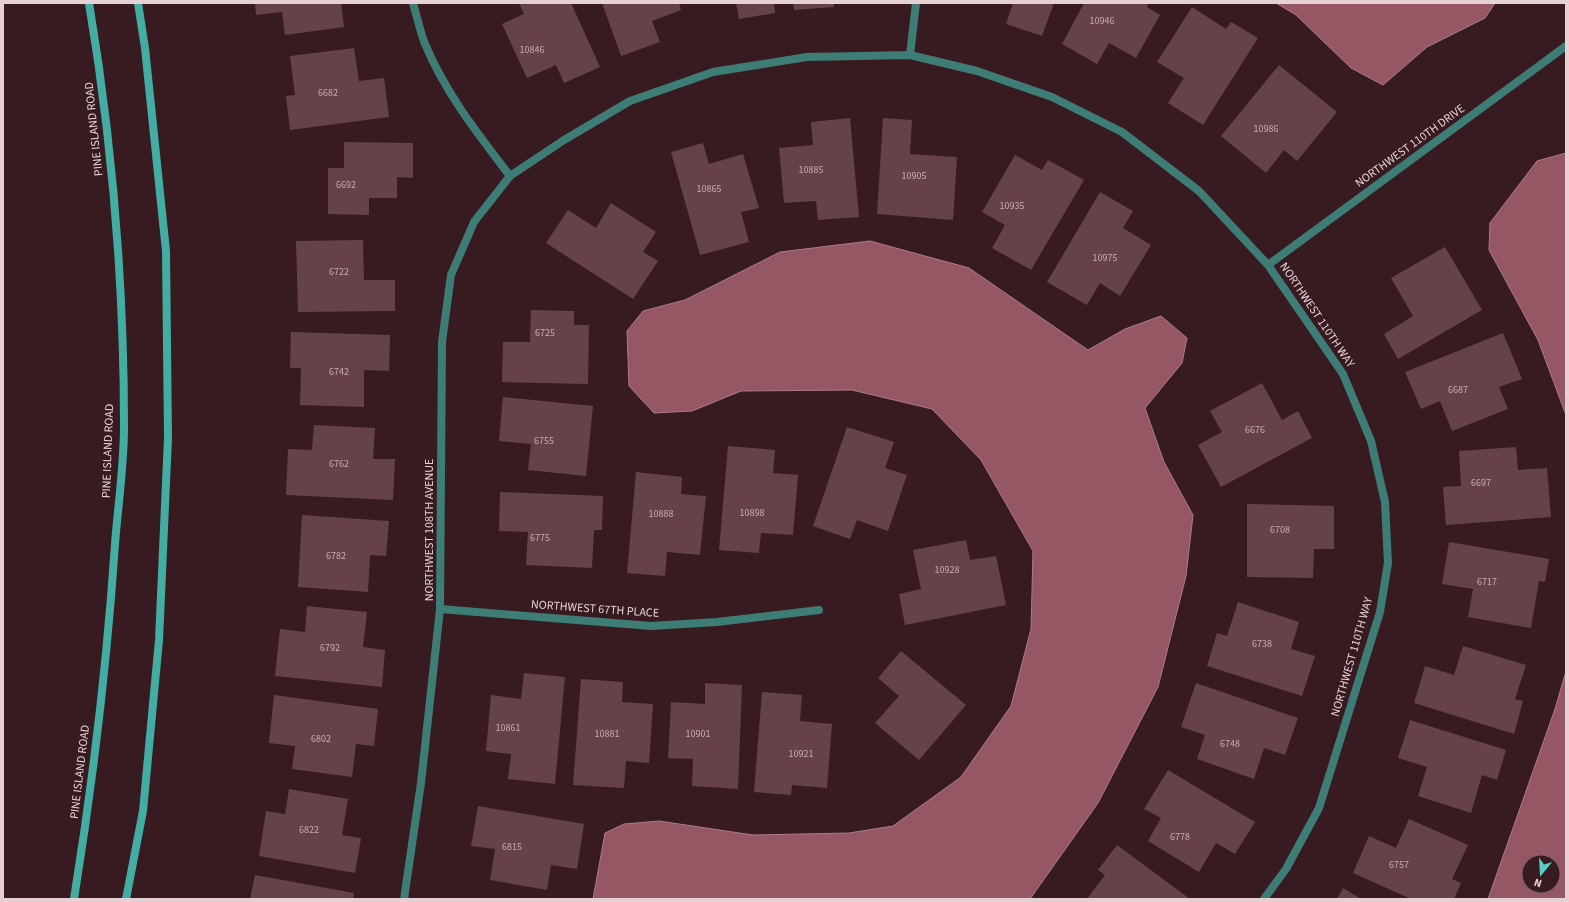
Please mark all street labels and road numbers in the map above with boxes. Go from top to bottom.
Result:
street label: PINE ISLAND ROAD [81,81,107,177]
street label: NORTHWEST 110TH DRIVE [1352,100,1468,192]
street label: NORTHWEST 110TH WAY [1275,259,1359,371]
street label: PINE ISLAND ROAD [98,403,118,499]
street label: NORTHWEST 108TH AVENUE [421,459,438,601]
street label: NORTHWEST 110TH WAY [1327,595,1377,719]
street label: NORTHWEST 67TH PLACE [530,596,660,622]
street label: PINE ISLAND ROAD [66,724,94,820]

